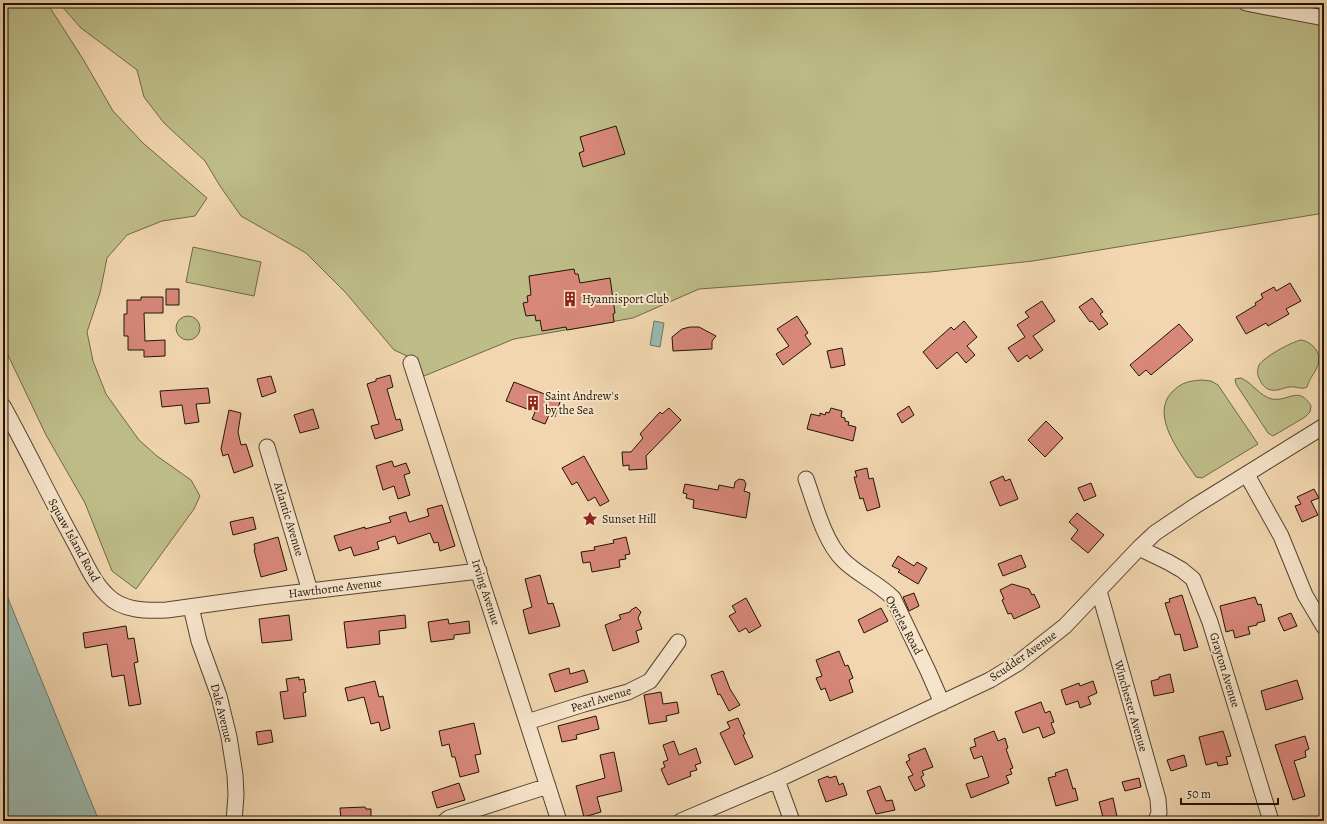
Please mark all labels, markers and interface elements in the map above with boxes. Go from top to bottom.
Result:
building icon: Hyannisport Club [561,290,579,308]
place label: Hyannisport Club [582,291,669,307]
place label: Saint Andrew's by the Sea [545,388,619,418]
building icon: Saint Andrew's by the Sea [524,394,542,412]
street label: Atlantic Avenue [270,479,308,558]
street label: Squaw Island Road [45,496,104,585]
place icon: Sunset Hill [581,510,599,528]
place label: Sunset Hill [602,511,656,527]
street label: Irving Avenue [468,557,504,627]
street label: Hawthorne Avenue [288,574,382,602]
street label: Overlea Road [882,593,927,658]
street label: Scudder Avenue [986,627,1060,685]
street label: Grayton Avenue [1206,631,1244,709]
street label: Winchester Avenue [1110,657,1152,754]
street label: Dale Avenue [207,682,237,744]
street label: Pearl Avenue [569,682,633,716]
scale bar [1181,780,1278,806]
text: 50 m [1187,786,1211,802]

